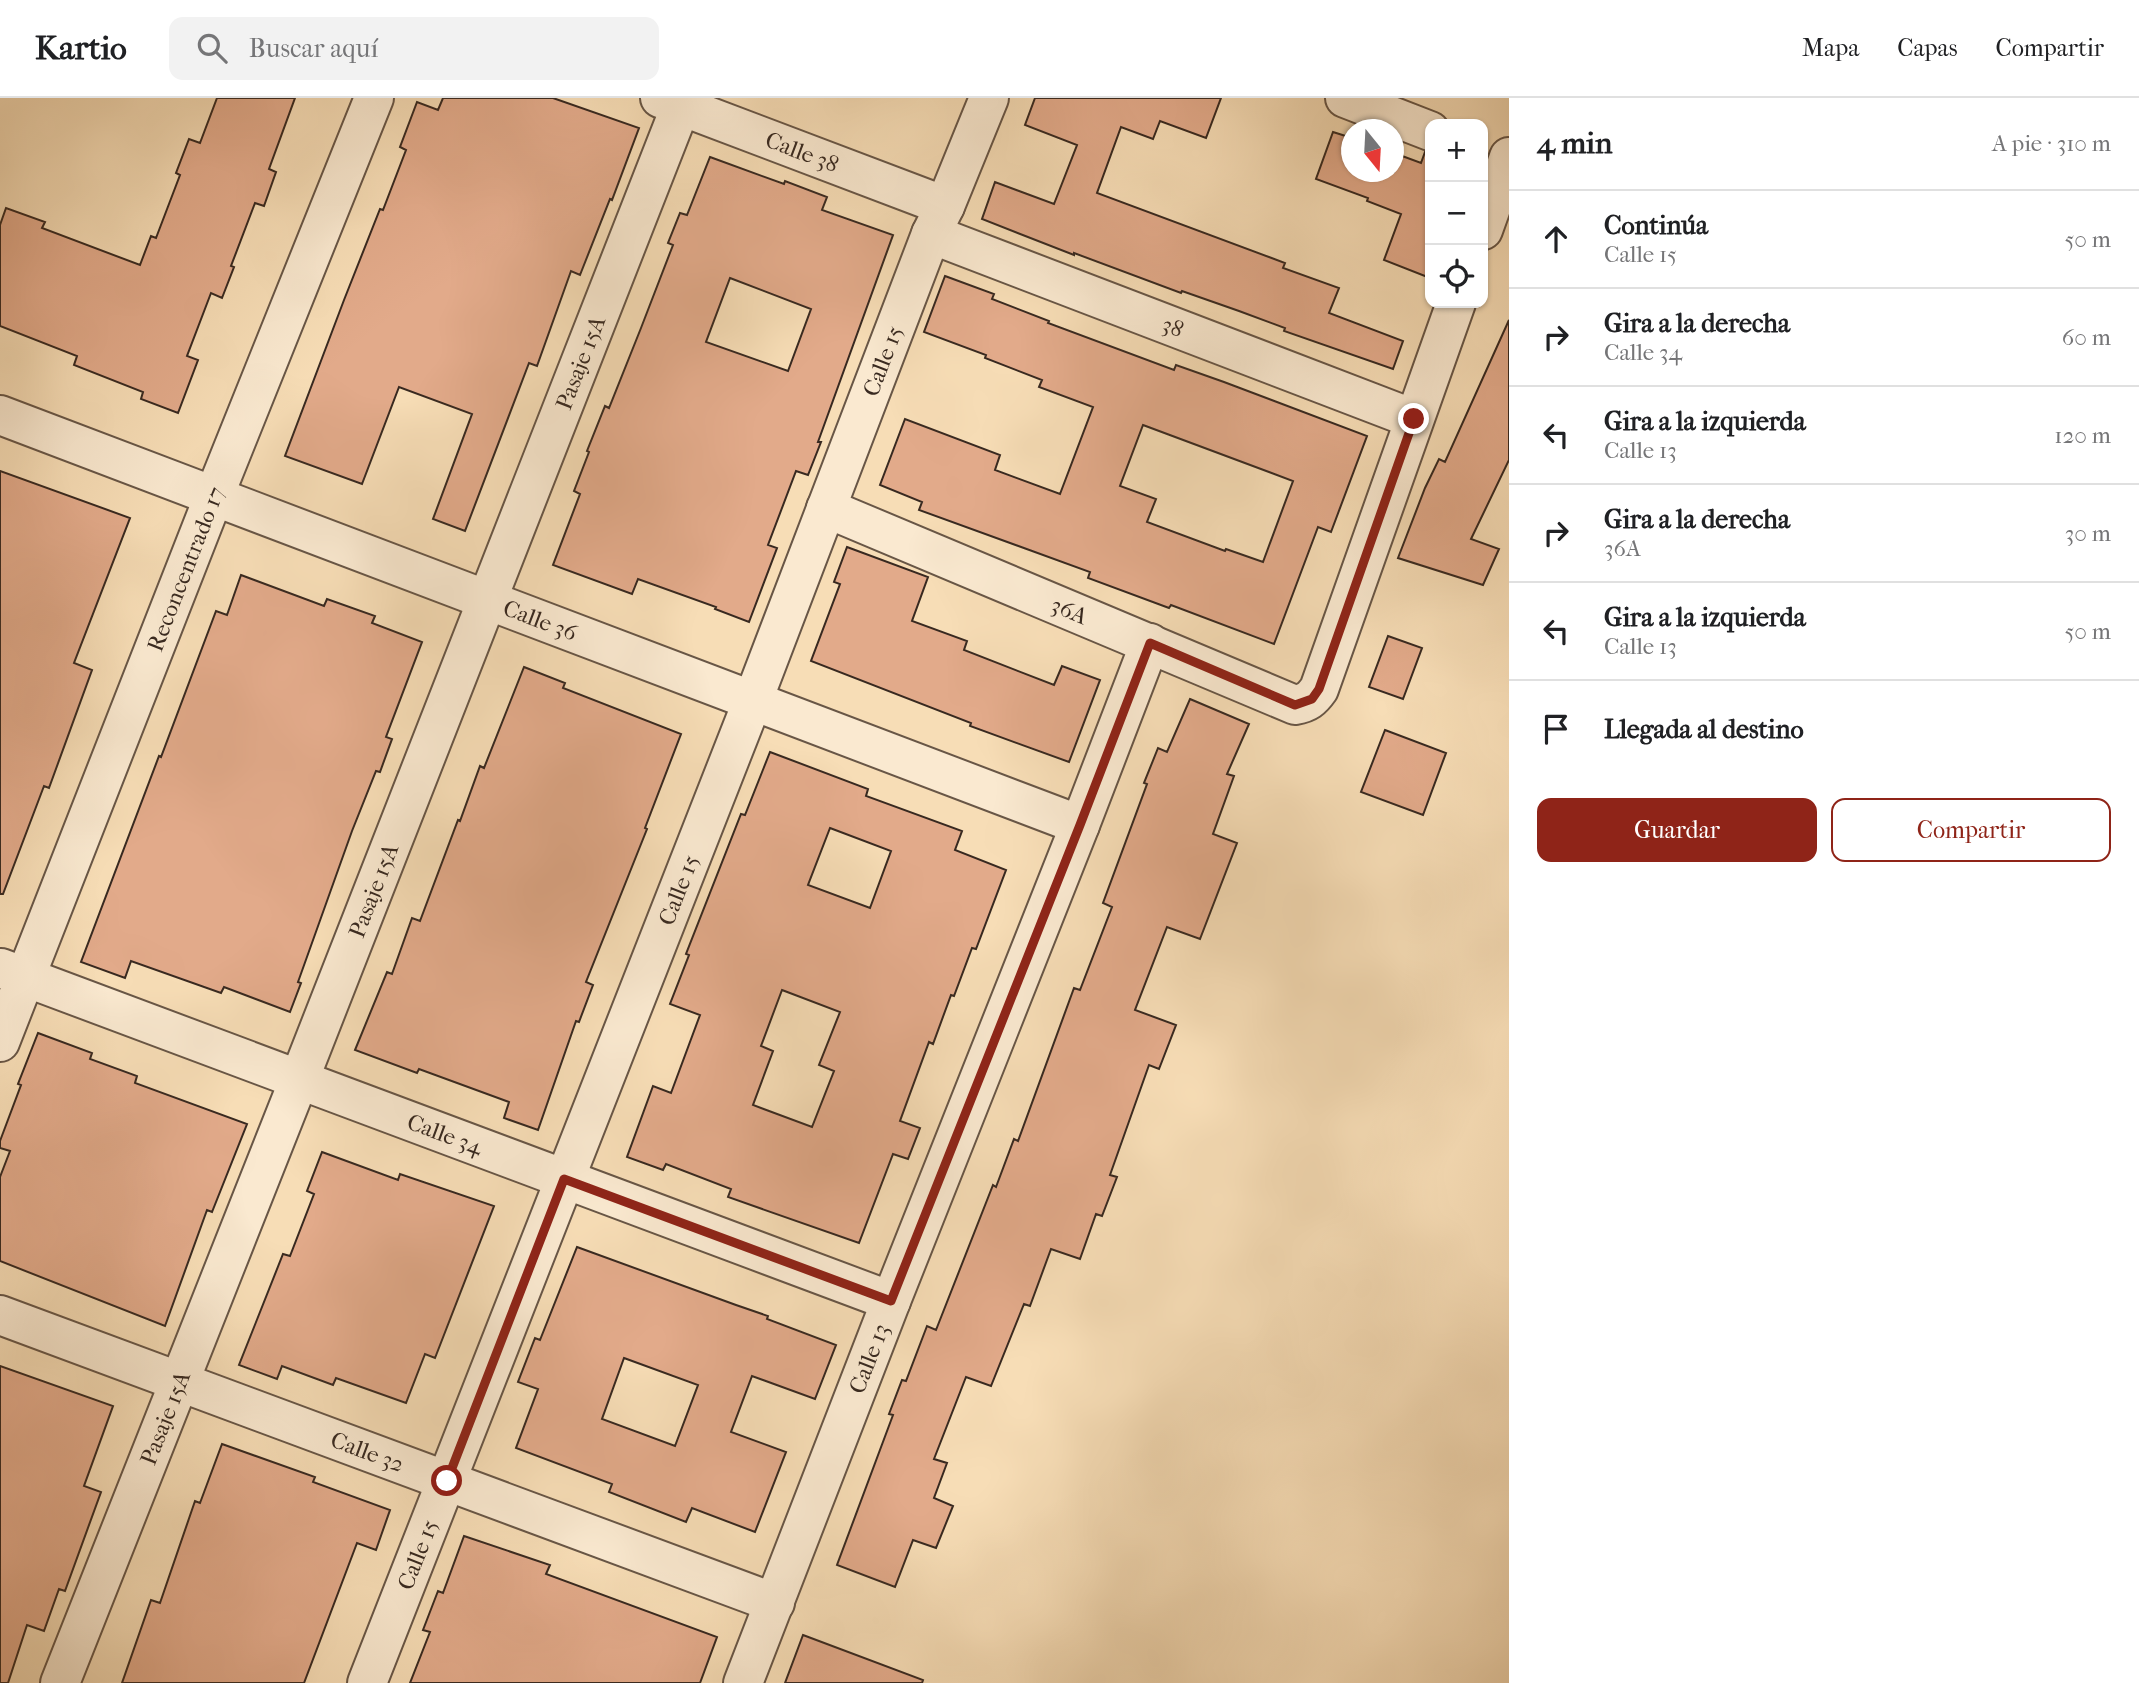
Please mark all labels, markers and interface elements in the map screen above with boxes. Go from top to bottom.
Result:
search box [169,17,659,80]
text: Kartio [35,29,127,68]
icon: search [193,29,231,67]
text: Buscar aquí [249,33,378,64]
text: Mapa [1802,34,1859,62]
text: Capas [1897,34,1958,62]
text: Compartir [1996,34,2104,62]
north arrow [1341,119,1404,182]
map controls [1425,119,1488,308]
button: + [1425,119,1488,182]
street label: Calle 38 [762,126,842,178]
text: 4 min [1537,126,1612,161]
text: A pie · 310 m [1992,130,2111,157]
button: − [1425,182,1488,245]
text: Continúa [1604,210,1708,241]
icon: ahead [1537,220,1575,258]
text: 50 m [2064,226,2111,253]
text: Calle 15 [1604,241,1677,268]
button: locate [1425,245,1488,308]
text: Gira a la derecha [1604,308,1790,339]
street label: Pasaje 15A [550,311,612,414]
street label: 38 [1158,311,1187,343]
icon: right [1537,318,1575,356]
street label: Calle 15 [857,322,909,400]
text: 60 m [2062,324,2111,351]
text: Calle 34 [1604,339,1682,366]
route end [1398,403,1429,434]
text: Gira a la izquierda [1604,406,1806,437]
icon: left [1537,416,1575,454]
text: 120 m [2054,422,2111,449]
text: Calle 13 [1604,437,1677,464]
street label: Reconcentrado 17 [141,483,230,655]
text: Gira a la derecha [1604,504,1790,535]
icon: right [1537,514,1575,552]
text: 30 m [2065,520,2111,547]
text: 36A [1604,535,1641,562]
street label: 36A [1047,591,1092,631]
street label: Calle 36 [499,594,581,647]
text: Gira a la izquierda [1604,602,1806,633]
icon: left [1537,612,1575,650]
text: 50 m [2064,618,2111,645]
text: Calle 13 [1604,633,1677,660]
icon: arrive [1537,710,1575,748]
text: Llegada al destino [1604,714,1804,745]
button: Guardar [1537,798,1817,862]
button: Compartir [1831,798,2111,862]
street label: Pasaje 15A [343,839,405,942]
street label: Calle 15 [653,851,705,929]
street label: Calle 34 [403,1108,487,1161]
street label: Calle 13 [843,1320,895,1397]
street label: Pasaje 15A [135,1366,197,1469]
street label: Calle 32 [327,1426,408,1478]
route start [431,1465,462,1496]
street label: Calle 15 [392,1516,444,1594]

